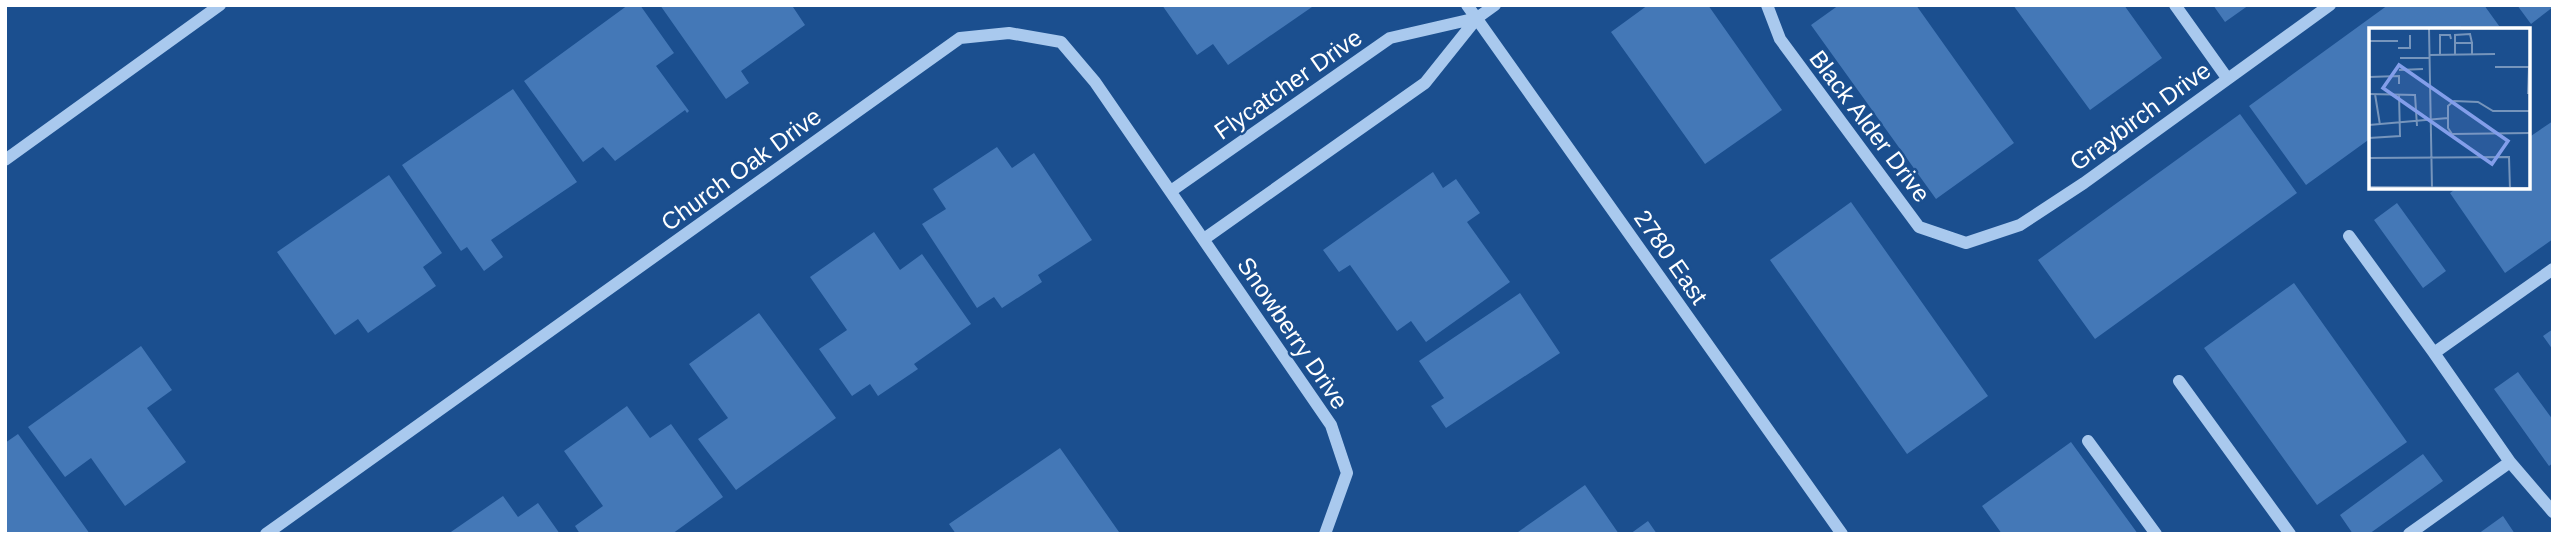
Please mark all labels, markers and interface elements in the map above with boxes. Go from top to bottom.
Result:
street label: Flycatcher Drive [1209,23,1367,145]
inset map [2369,28,2530,189]
street label: Black Alder Drive [1804,45,1936,207]
street label: Graybirch Drive [2065,56,2215,176]
street label: Church Oak Drive [656,102,826,236]
street label: 2780 East [1629,205,1713,309]
street label: Snowberry Drive [1232,252,1354,414]

